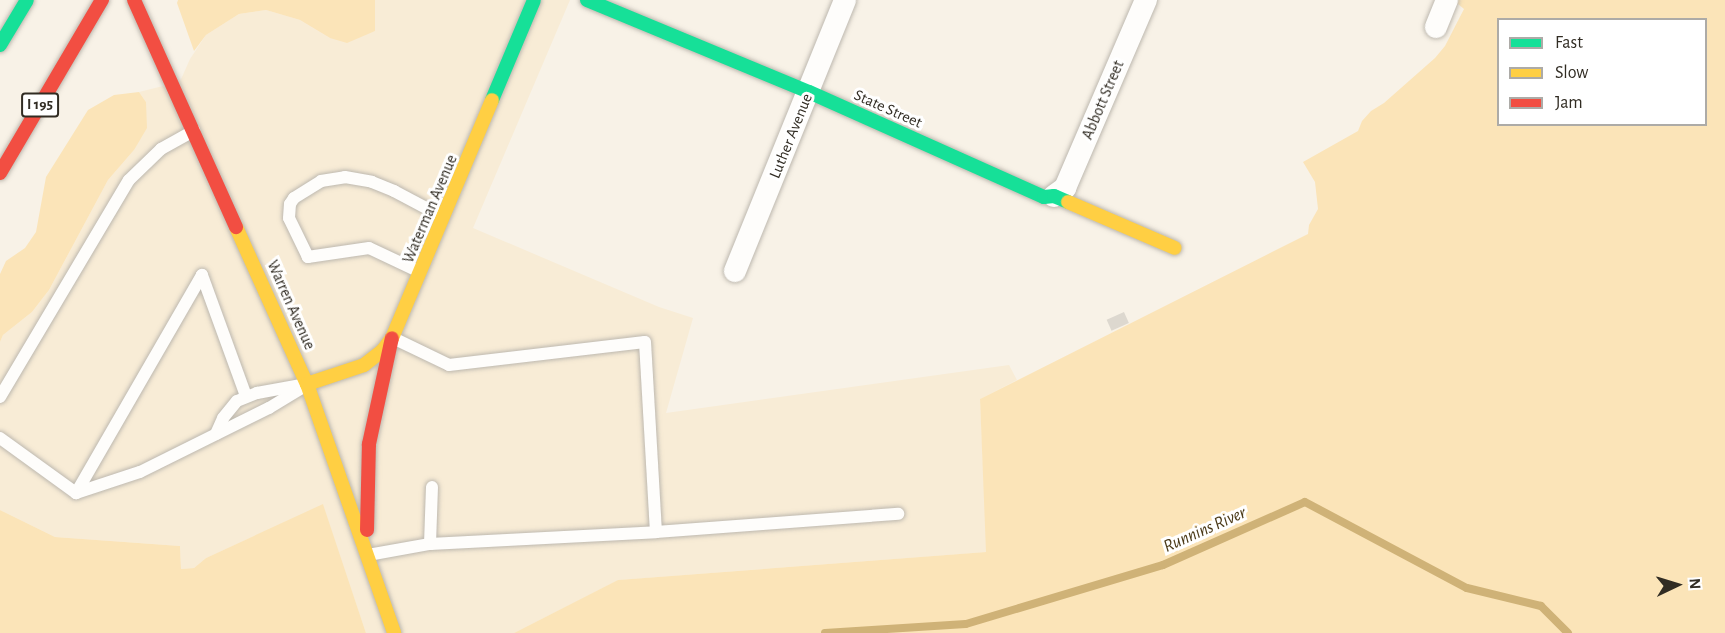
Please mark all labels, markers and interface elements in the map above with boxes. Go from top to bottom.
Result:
legend [1497,18,1707,126]
text: Fast [1555,34,1583,52]
street label: Abbott Street [1078,58,1128,142]
text: Slow [1555,64,1588,82]
street label: State Street [851,85,925,133]
street label: Luther Avenue [765,91,817,181]
road number: I 195 [20,93,60,117]
text: Jam [1555,94,1583,112]
street label: Waterman Avenue [399,152,461,266]
street label: Warren Avenue [263,257,319,353]
water label: Runnins River [1160,502,1250,558]
north arrow [1647,555,1707,615]
text: N [1687,578,1703,590]

